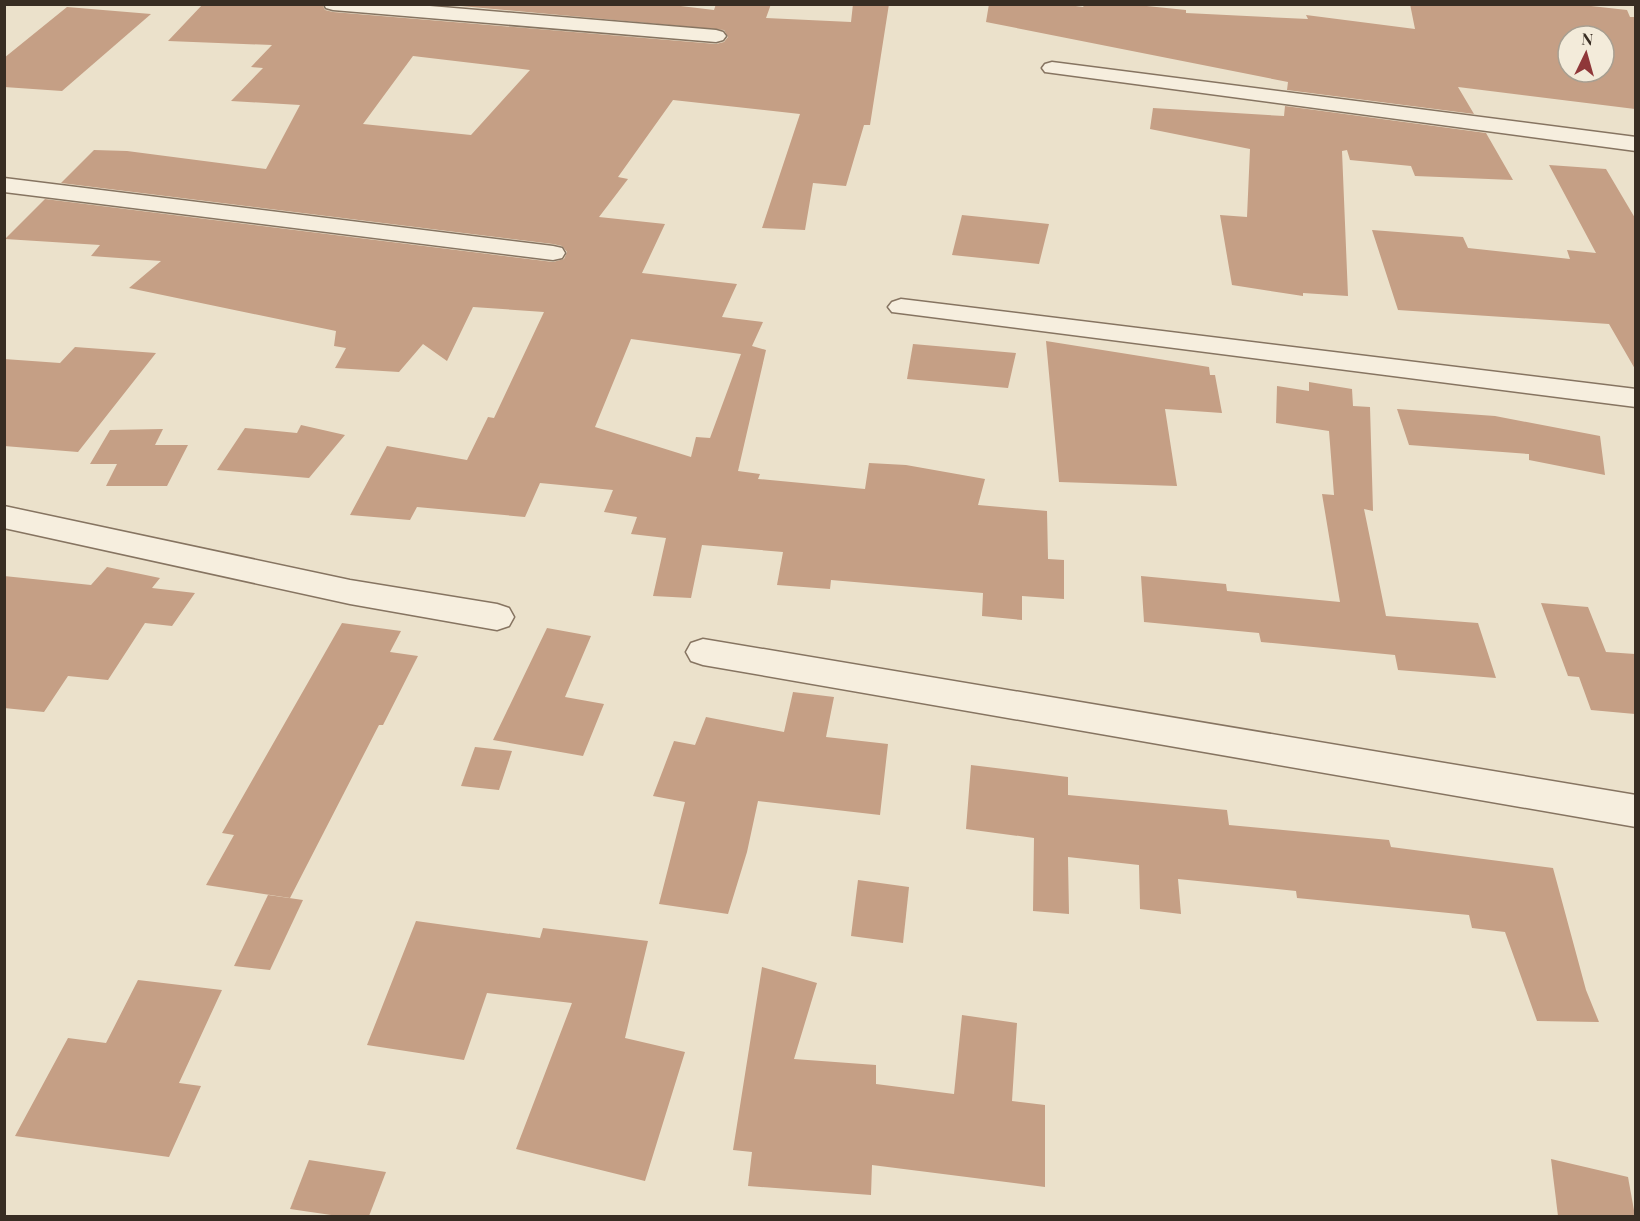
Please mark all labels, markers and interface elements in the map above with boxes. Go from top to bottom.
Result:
north arrow [1556,24,1616,84]
text: N [1581,28,1594,50]

